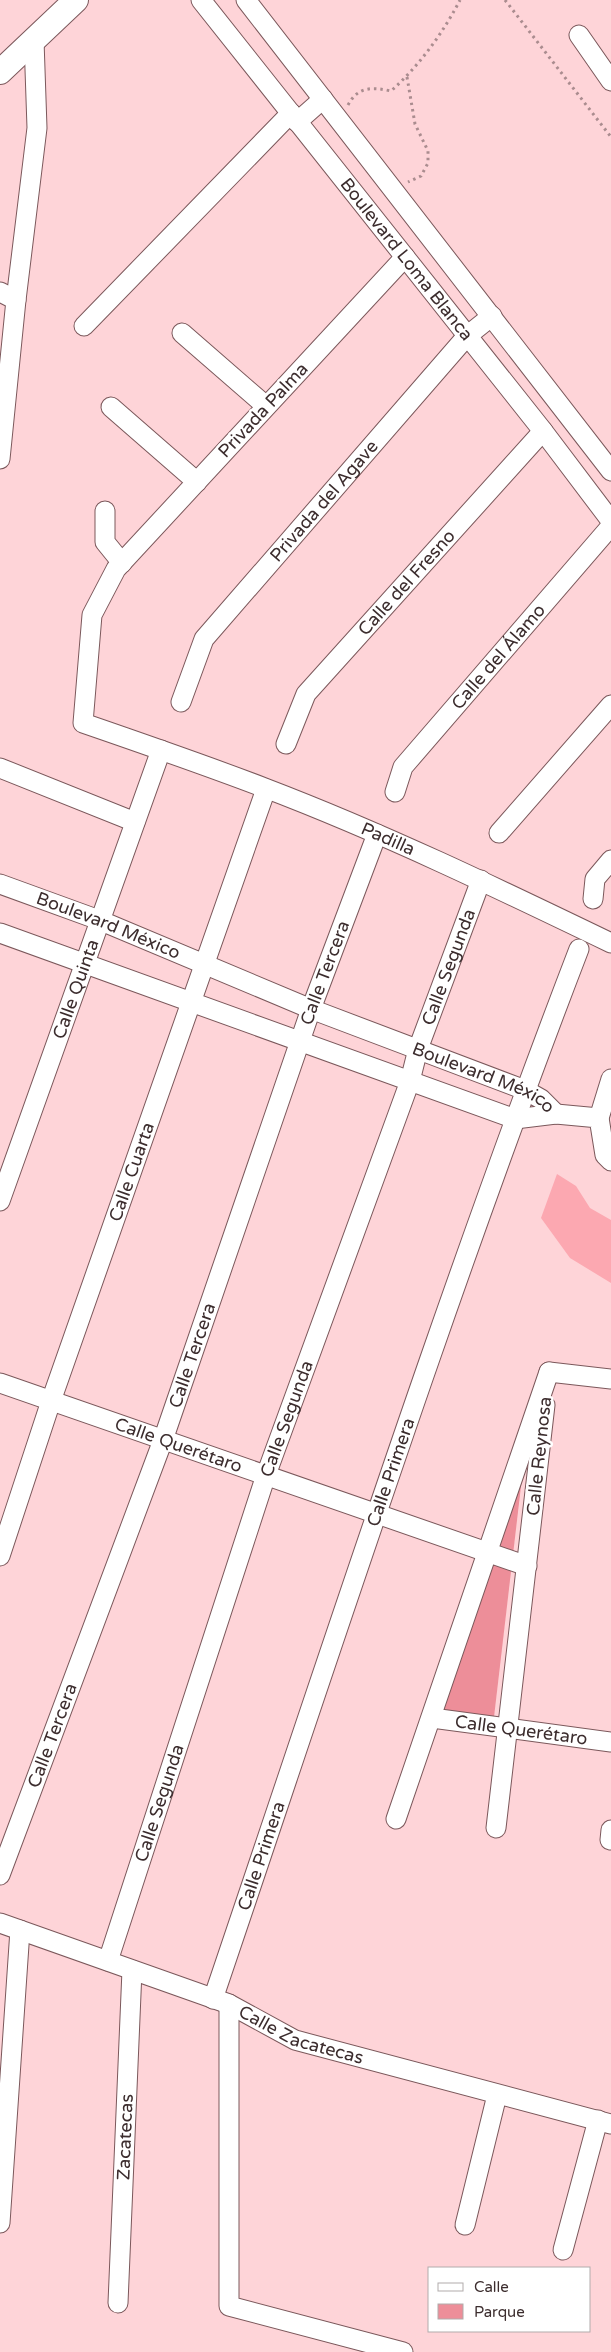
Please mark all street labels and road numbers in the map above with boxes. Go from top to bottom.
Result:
street label: Boulevard Loma Blanca [336,174,478,345]
street label: Privada Palma [213,358,313,462]
street label: Privada del Agave [265,435,383,566]
street label: Calle del Fresno [353,525,460,640]
street label: Calle del Álamo [447,599,550,714]
street label: Padilla [358,817,419,860]
street label: Boulevard México [33,887,184,964]
street label: Calle Segunda [417,906,480,1028]
street label: Calle Tercera [295,917,354,1028]
street label: Calle Quinta [48,936,104,1042]
street label: Boulevard México [409,1037,559,1117]
street label: Calle Cuarta [104,1119,159,1225]
street label: Calle Tercera [164,1300,220,1411]
street label: Calle Segunda [255,1357,318,1480]
street label: Calle Reynosa [522,1395,556,1517]
street label: Calle Querétaro [112,1413,245,1477]
street label: Calle Primera [362,1415,420,1529]
street label: Calle Tercera [23,1680,82,1791]
street label: Calle Querétaro [454,1710,589,1750]
street label: Calle Segunda [130,1741,189,1865]
street label: Calle Primera [233,1799,290,1913]
street label: Calle Zacatecas [235,2000,366,2069]
street label: Zacatecas [112,2093,138,2181]

